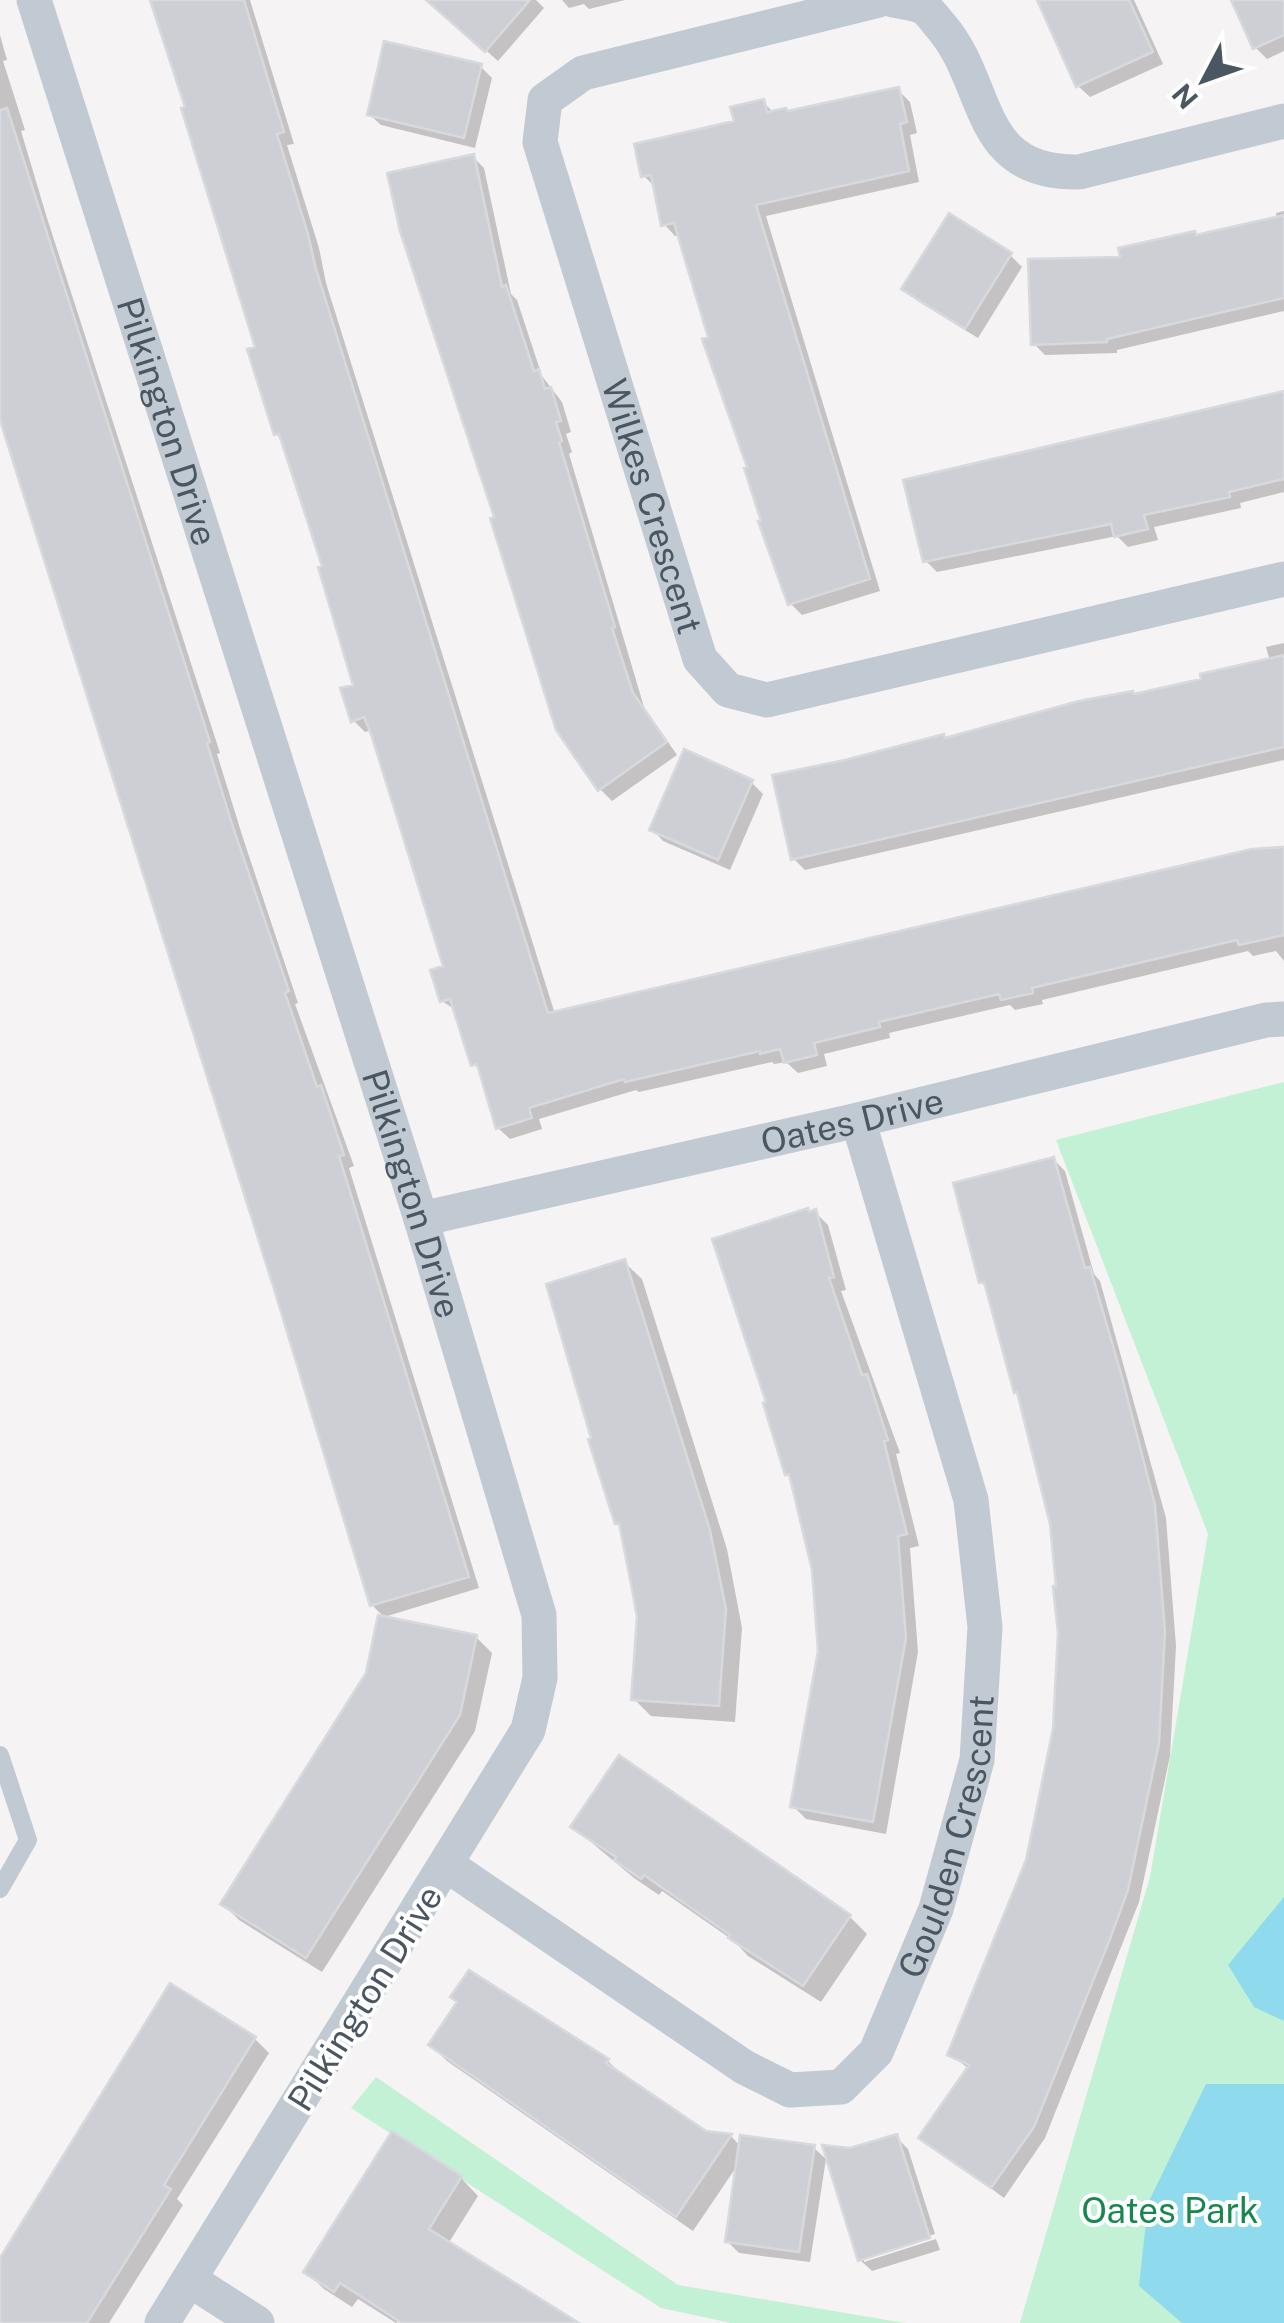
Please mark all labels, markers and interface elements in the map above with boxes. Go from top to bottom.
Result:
north arrow [1154,30,1254,130]
text: N [1165,78,1204,116]
street label: Pilkington Drive [109,292,226,550]
street label: Wilkes Crescent [594,374,711,638]
street label: Pilkington Drive [354,1064,470,1323]
street label: Oates Drive [756,1079,948,1162]
street label: Goulden Crescent [889,1694,1001,1984]
street label: Pilkington Drive [279,1878,451,2118]
park label: Oates Park [1081,2190,1259,2231]

